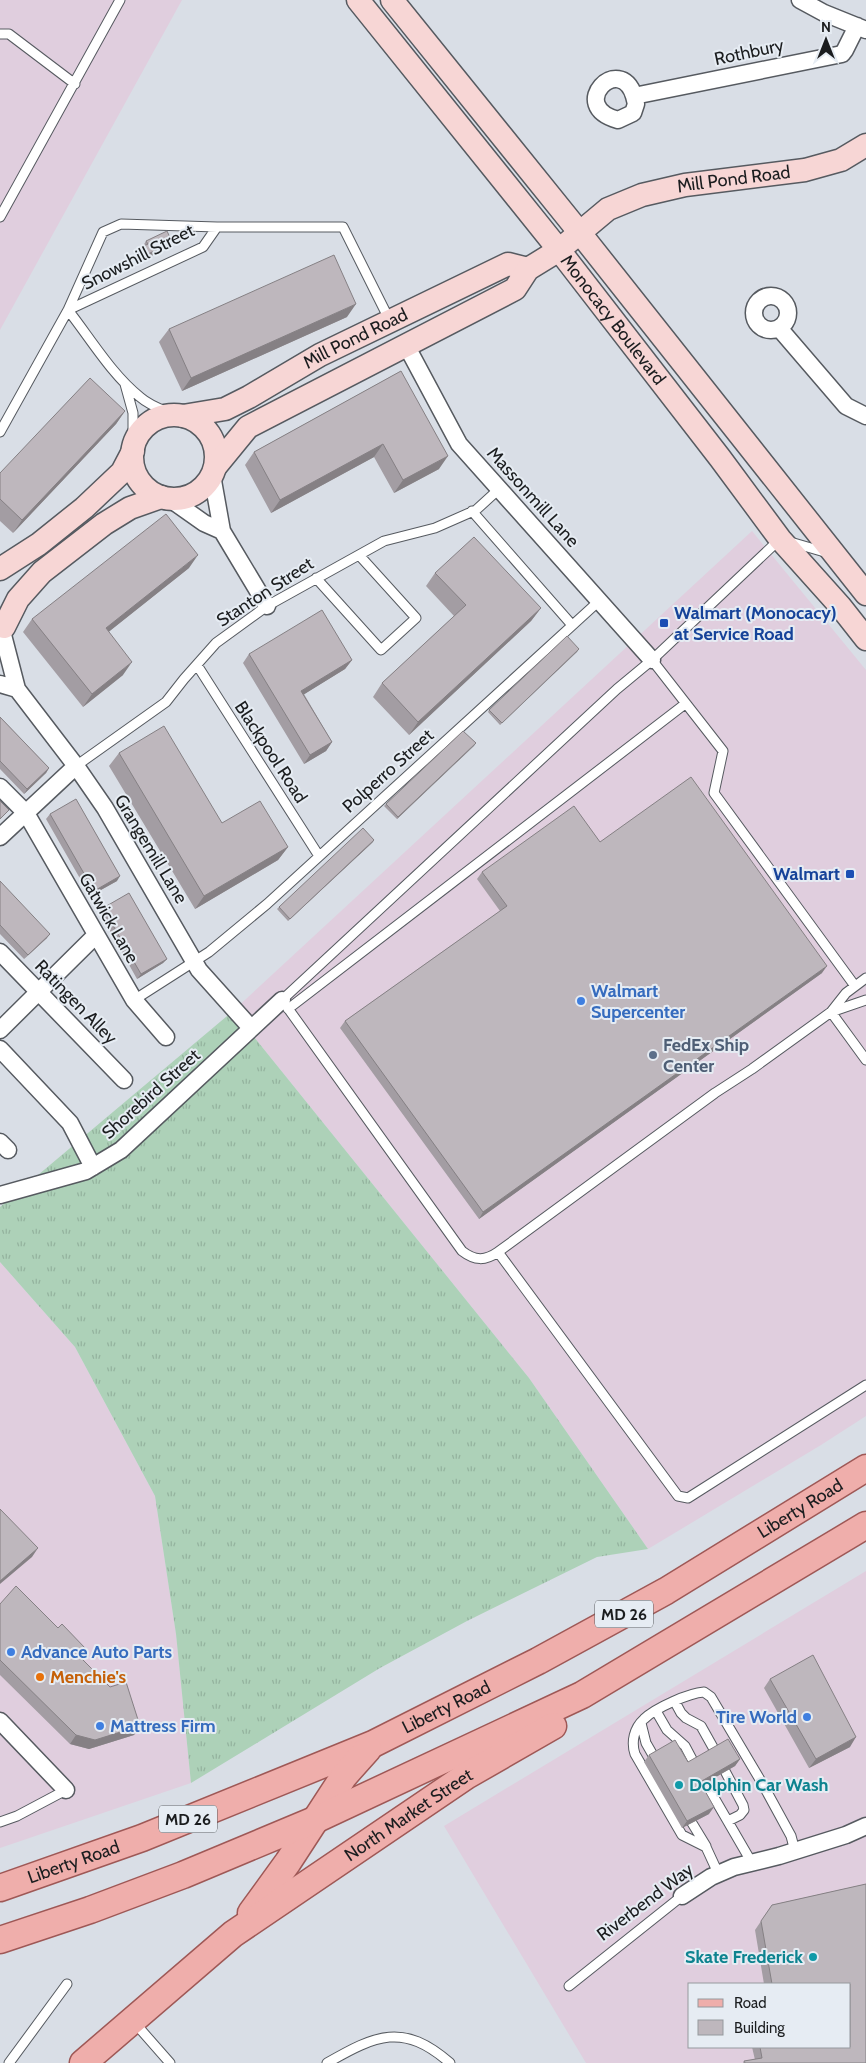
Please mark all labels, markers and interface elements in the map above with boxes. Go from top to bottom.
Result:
north arrow [801,15,851,65]
text: N [821,18,831,36]
street label: Rothbury [712,34,786,70]
street label: Mill Pond Road [675,161,792,198]
street label: Snowshill Street [78,219,198,295]
street label: Monocacy Boulevard [556,250,670,389]
street label: Mill Pond Road [299,303,411,374]
street label: Massonmill Lane [482,442,584,552]
street label: Stanton Street [212,553,318,631]
place label: Walmart (Monocacy) at Service Road [674,602,837,645]
marker: Walmart (Monocacy) at Service Road [658,617,670,629]
street label: Blackpool Road [230,697,312,807]
street label: Polperro Street [338,724,438,818]
street label: Grangemill Lane [110,790,192,908]
place label: Walmart [773,863,840,885]
marker: Walmart [844,868,856,880]
street label: Gatwick Lane [74,869,144,967]
street label: Ratingen Alley [30,955,122,1049]
place label: Walmart Supercenter [591,980,685,1023]
marker: Walmart Supercenter [575,995,587,1007]
place label: FedEx Ship Center [663,1034,749,1077]
street label: Shorebird Street [97,1044,205,1144]
marker: FedEx Ship Center [647,1049,659,1061]
street label: Liberty Road [753,1474,847,1543]
road number: MD 26 [595,1600,653,1628]
place label: Advance Auto Parts [21,1641,172,1663]
marker: Advance Auto Parts [5,1646,17,1658]
place label: Menchie's [50,1666,127,1688]
marker: Menchie's [34,1671,46,1683]
street label: Liberty Road [398,1676,494,1739]
place label: Tire World [716,1706,797,1728]
marker: Tire World [801,1711,813,1723]
place label: Mattress Firm [110,1715,216,1737]
marker: Mattress Firm [94,1720,106,1732]
street label: North Market Street [340,1764,476,1866]
place label: Dolphin Car Wash [689,1774,828,1796]
marker: Dolphin Car Wash [673,1779,685,1791]
road number: MD 26 [159,1806,217,1832]
street label: Liberty Road [25,1836,123,1888]
street label: Riverbend Way [592,1859,698,1945]
place label: Skate Frederick [685,1946,803,1968]
marker: Skate Frederick [807,1951,819,1963]
legend [688,1983,851,2048]
text: Road [734,1994,767,2012]
text: Building [734,2019,785,2037]

